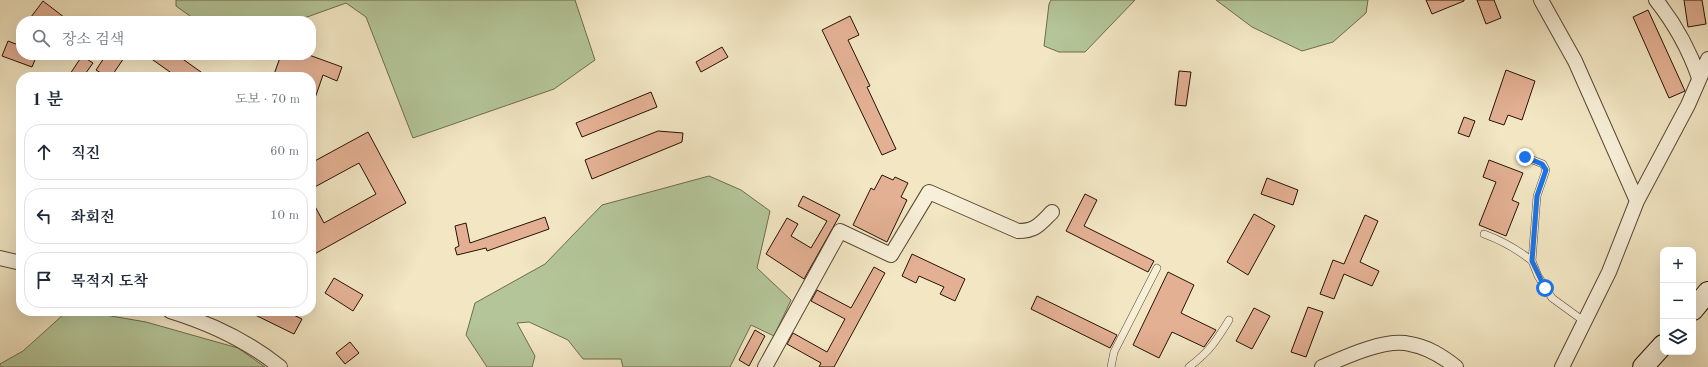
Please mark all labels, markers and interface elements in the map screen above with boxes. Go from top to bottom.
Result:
search box [16,16,316,60]
icon: search [30,27,52,49]
text: 장소 검색 [62,33,124,48]
text: 1 분 [32,92,63,109]
text: 도보 · 70 m [235,93,300,106]
icon: ahead [33,141,55,163]
text: 60 m [270,145,299,158]
text: 직진 [71,147,100,162]
route end [1516,148,1534,166]
icon: left [33,205,55,227]
text: 10 m [270,209,299,222]
text: 좌회전 [71,211,114,226]
map controls [1660,247,1696,355]
button: + [1660,247,1696,283]
icon: arrive [33,269,55,291]
text: 목적지 도착 [71,275,148,290]
route start [1536,279,1554,297]
button: − [1660,283,1696,319]
button: layers [1660,319,1696,355]

